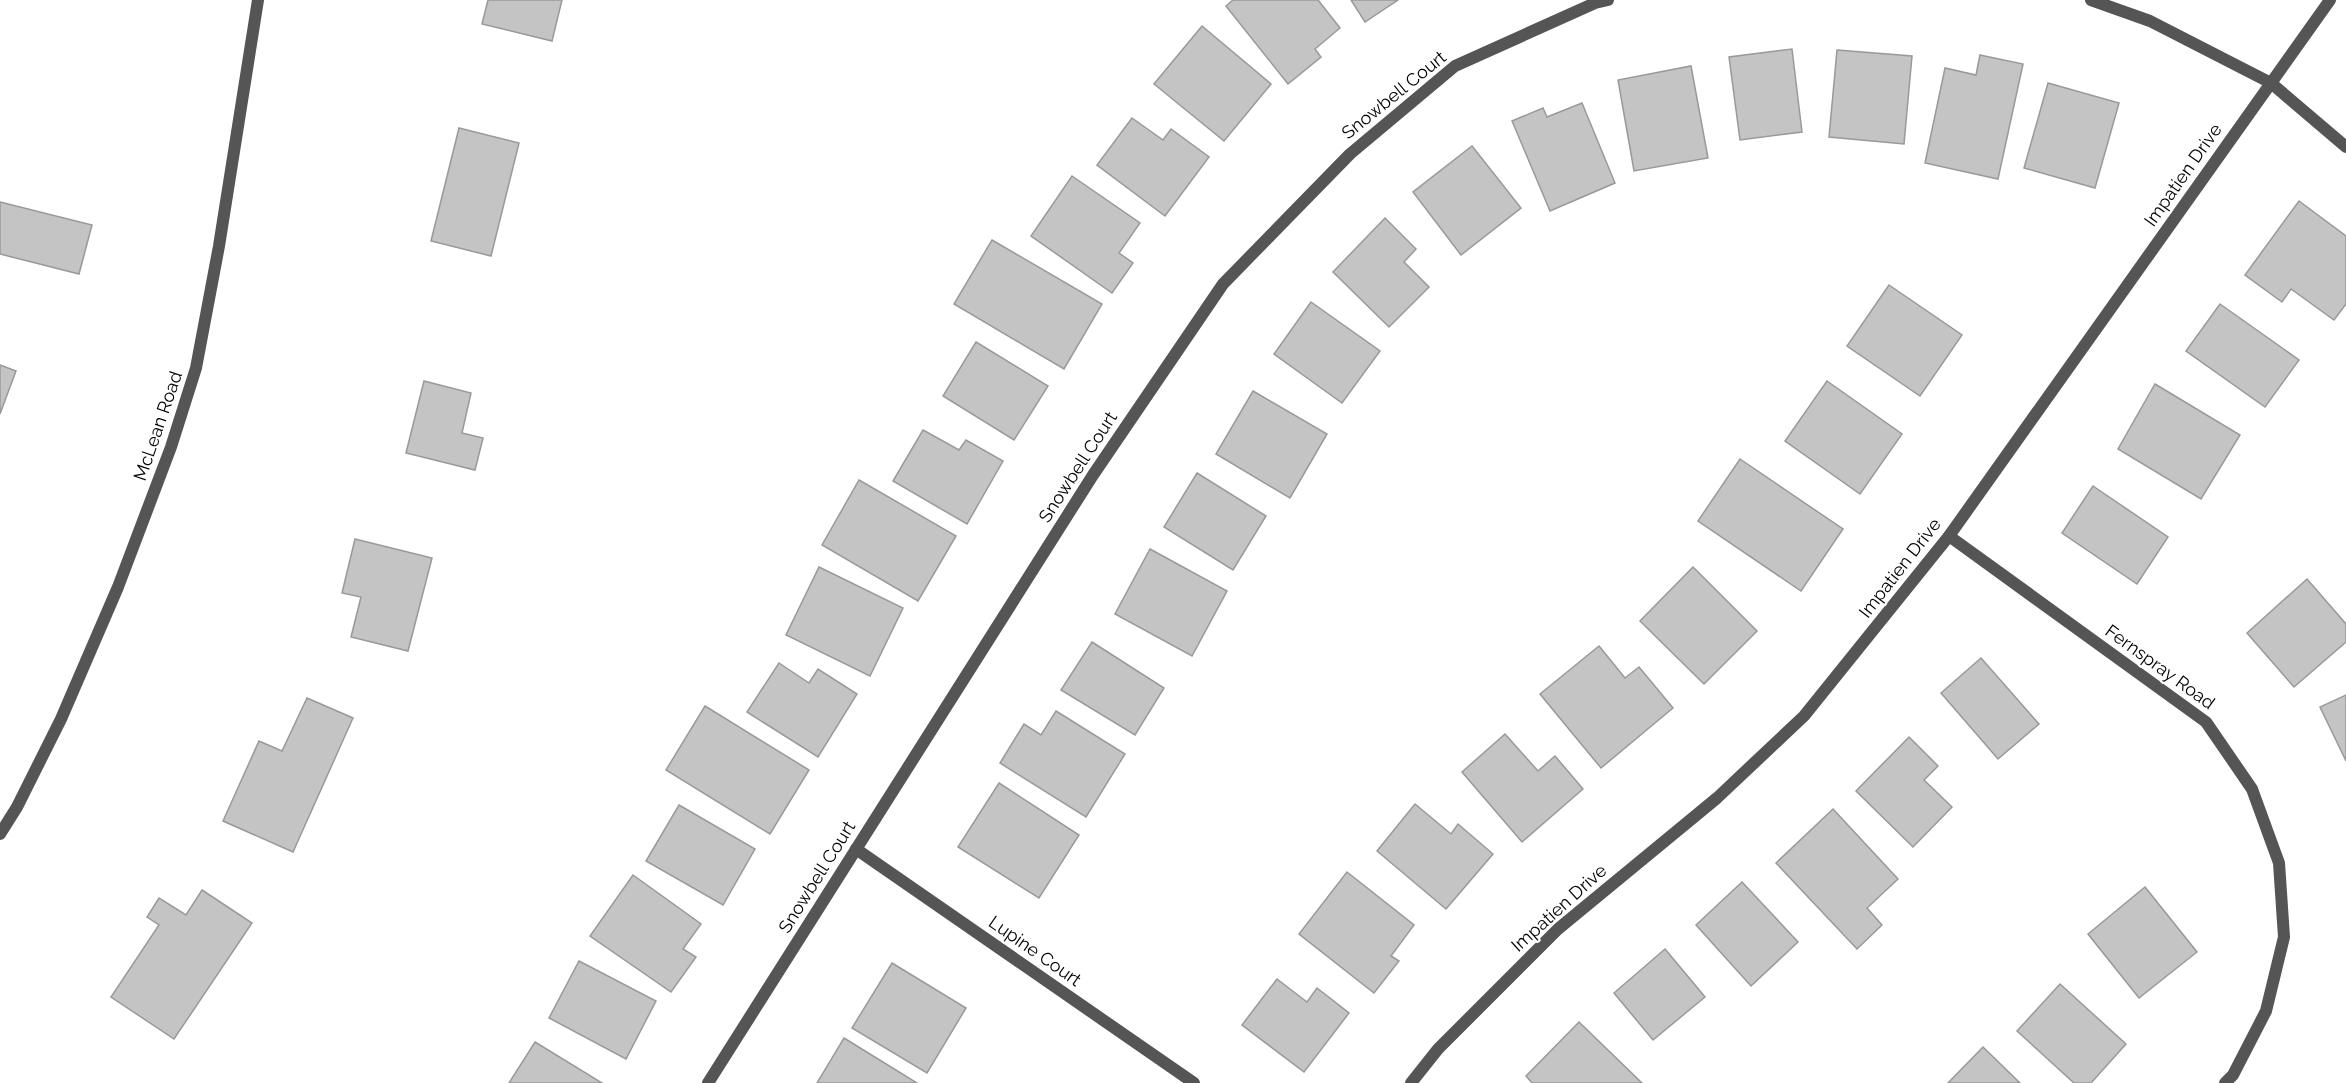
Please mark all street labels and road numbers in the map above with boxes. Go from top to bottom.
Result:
street label: Snowbell Court [1337,46,1450,143]
street label: Impatien Drive [2139,119,2226,230]
street label: McLean Road [129,368,186,483]
street label: Snowbell Court [1034,407,1121,526]
street label: Impatien Drive [1854,513,1945,622]
street label: Fernspray Road [2102,620,2219,713]
street label: Snowbell Court [774,817,859,937]
street label: Impatien Drive [1507,859,1611,956]
street label: Lupine Court [985,911,1086,990]

